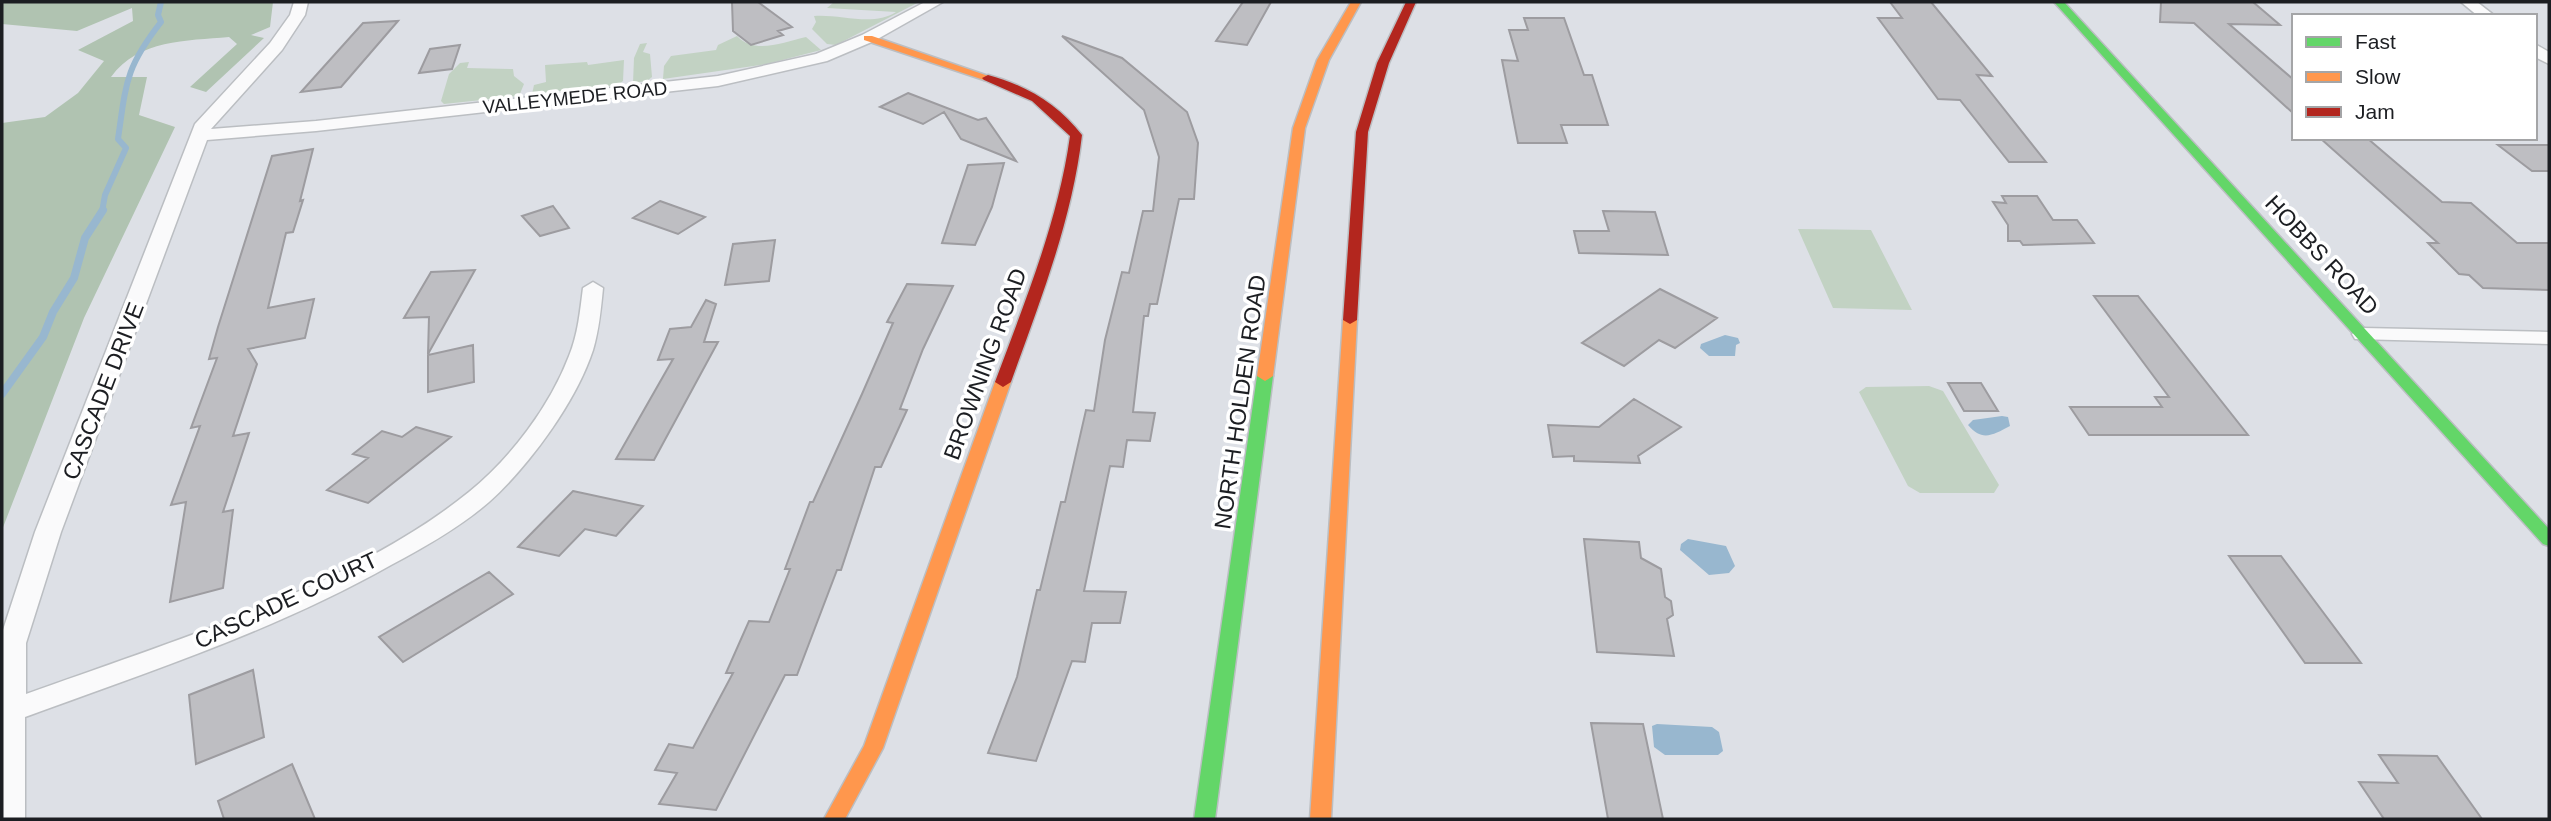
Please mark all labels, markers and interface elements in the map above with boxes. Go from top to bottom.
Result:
legend [2292,14,2537,140]
text: Fast [2355,30,2396,53]
text: Slow [2355,65,2401,88]
street label: VALLEYMEDE ROAD [482,77,668,118]
text: Jam [2355,100,2395,123]
street label: HOBBS ROAD [2260,190,2384,320]
street label: BROWNING ROAD [938,265,1032,463]
street label: NORTH HOLDEN ROAD [1209,273,1271,531]
street label: CASCADE DRIVE [57,299,149,483]
street label: CASCADE COURT [190,546,382,654]

